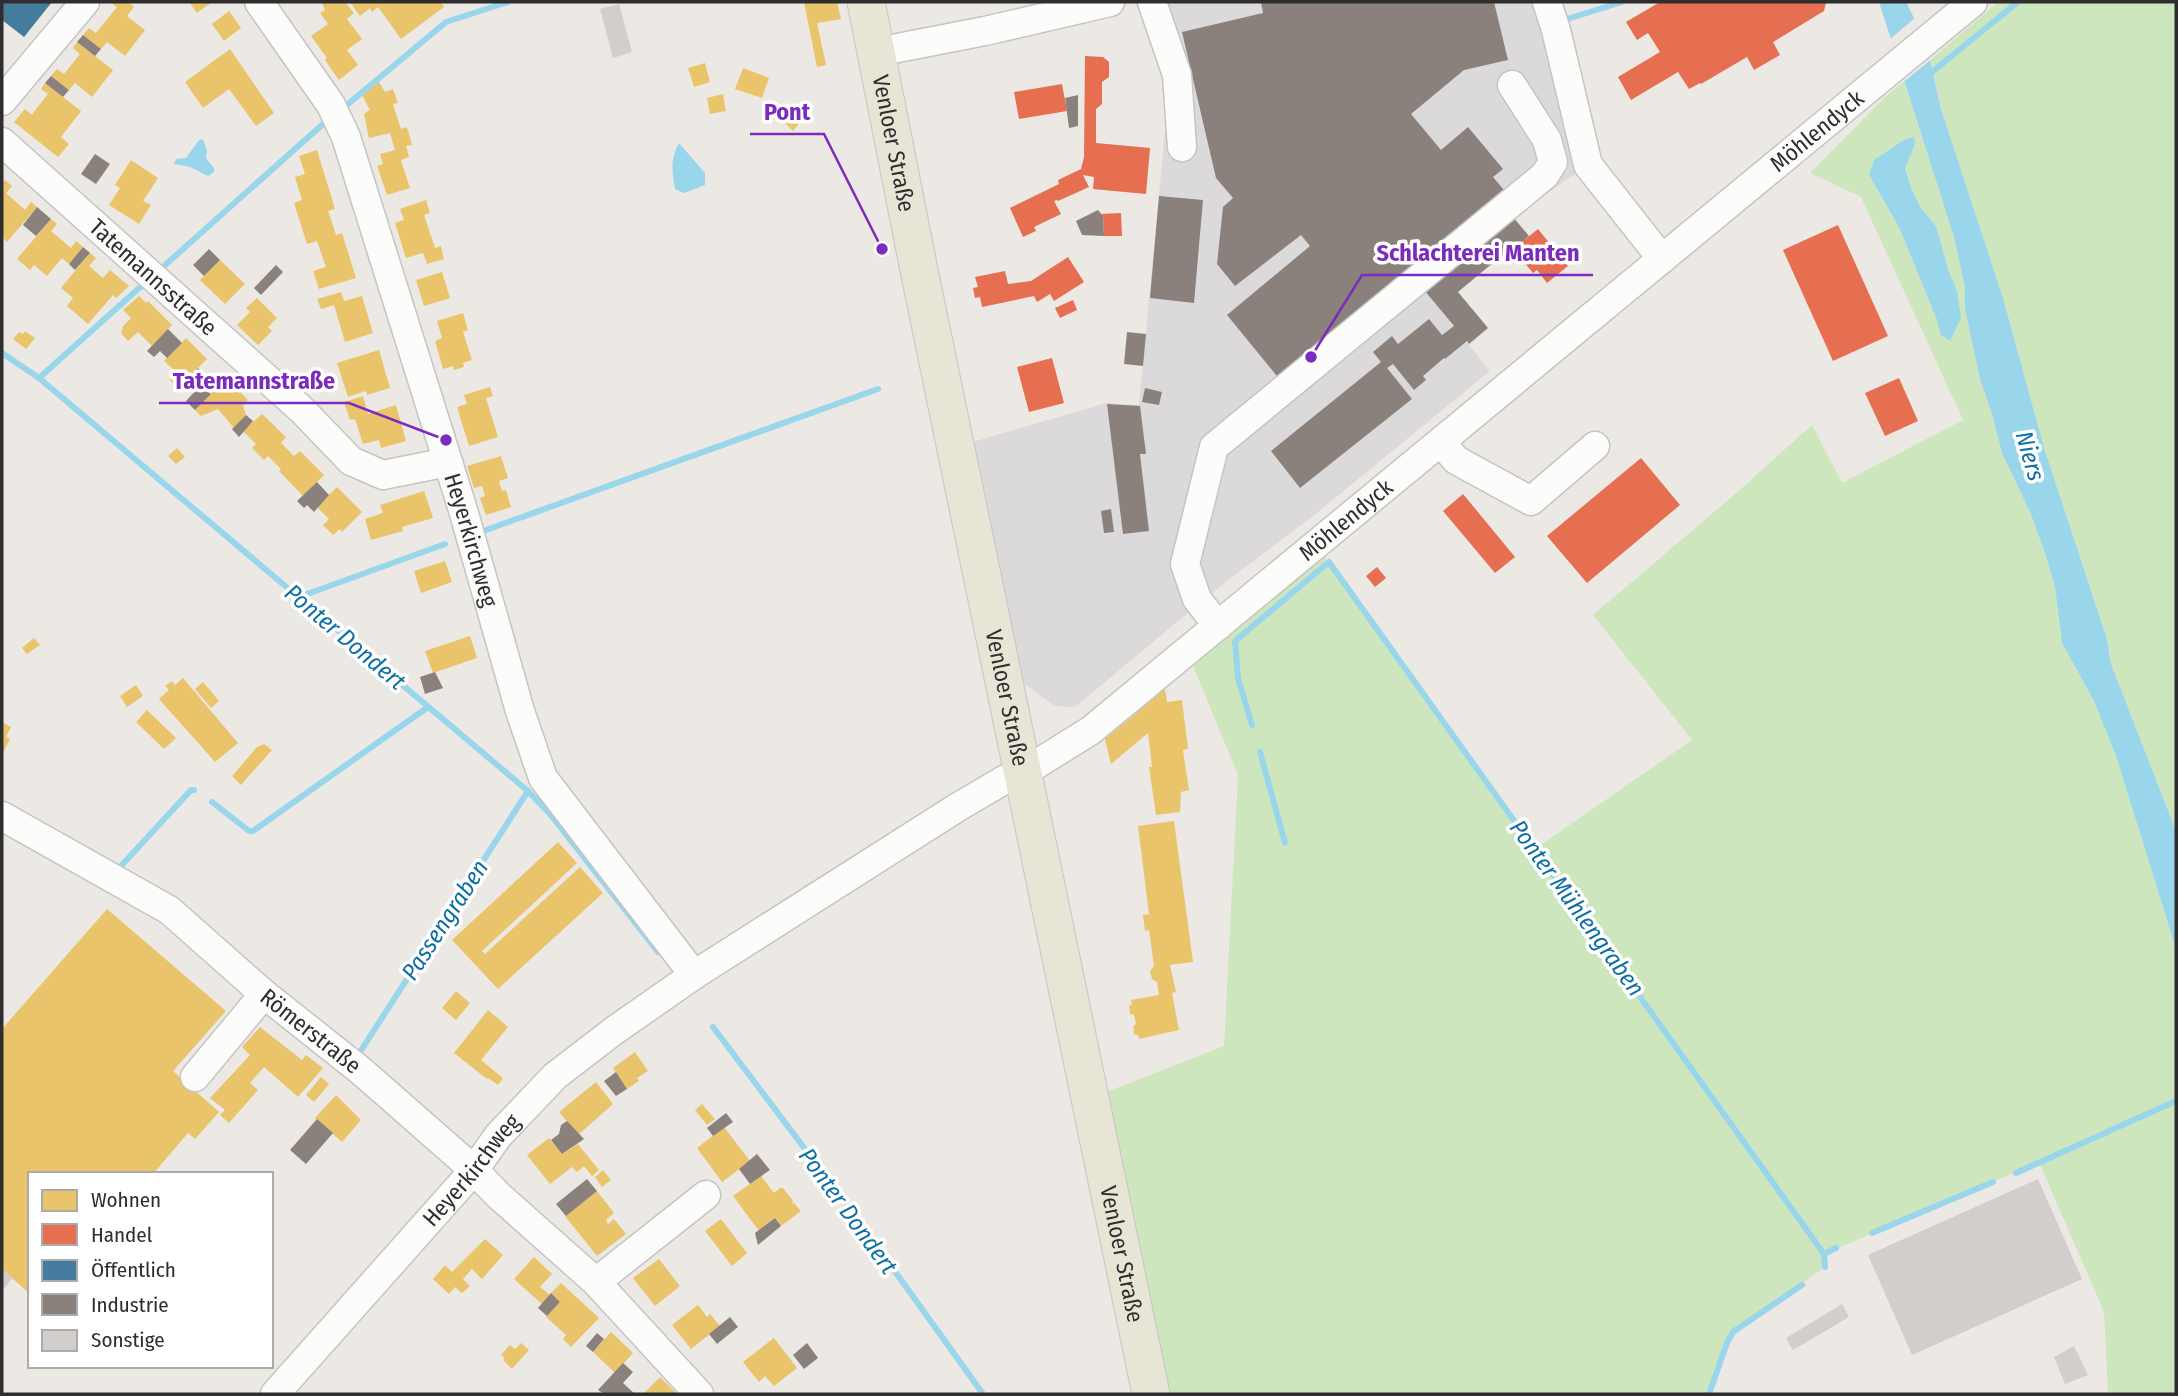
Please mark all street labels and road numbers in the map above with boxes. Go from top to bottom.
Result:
street label: Venloer Straße [867,72,921,214]
street label: Möhlendyck [1764,84,1870,178]
street label: Tatemannsstraße [84,213,223,342]
street label: Heyerkirchweg [438,470,504,610]
street label: Möhlendyck [1293,473,1398,567]
street label: Venloer Straße [980,627,1035,769]
street label: Römerstraße [255,983,367,1079]
street label: Heyerkirchweg [417,1108,526,1232]
street label: Venloer Straße [1094,1183,1150,1325]

